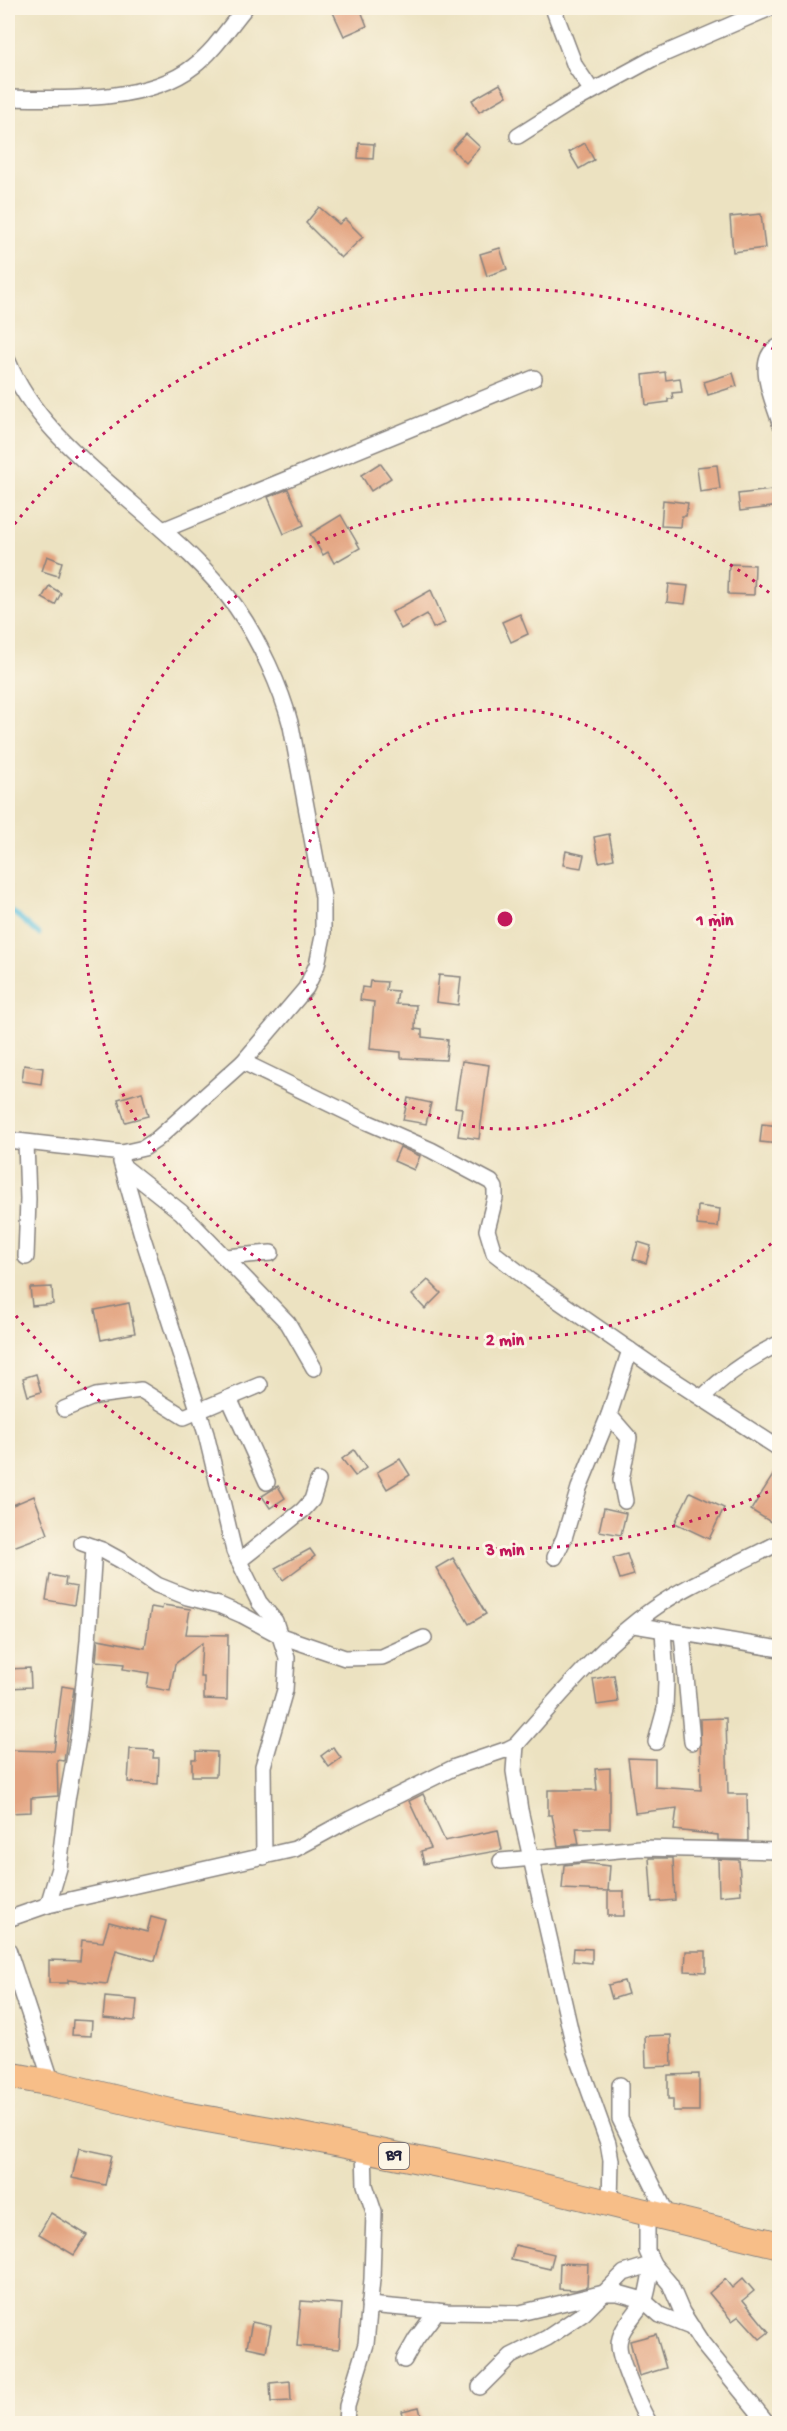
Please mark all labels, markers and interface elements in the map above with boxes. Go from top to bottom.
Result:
centre of rings [495,909,515,929]
text: 1 min [696,911,734,932]
text: 2 min [486,1331,525,1352]
text: 3 min [485,1541,525,1562]
road number: B9 [379,2143,409,2169]

